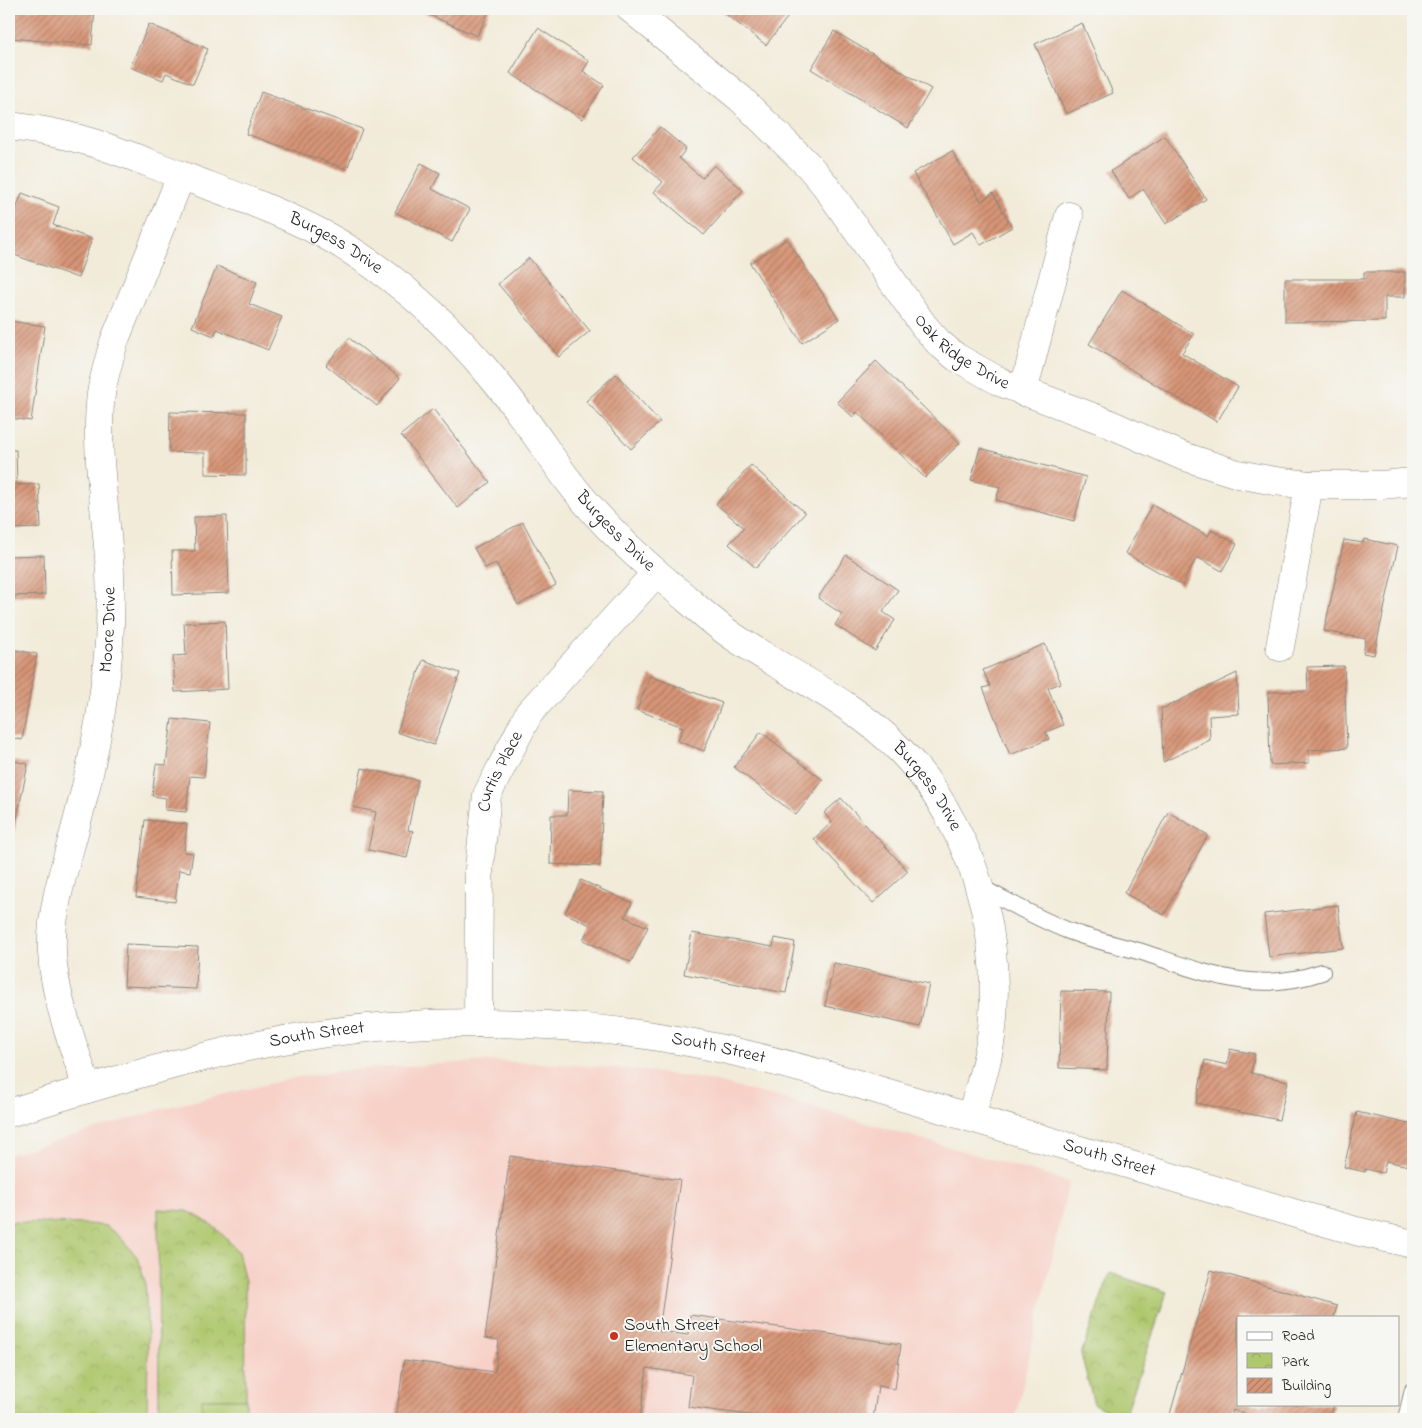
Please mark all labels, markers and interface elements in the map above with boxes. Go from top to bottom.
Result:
street label: Burgess Drive [284,206,389,282]
street label: Oak Ridge Drive [907,309,1014,398]
street label: Burgess Drive [568,485,661,579]
street label: Moore Drive [93,586,124,674]
street label: Curtis Place [472,726,531,813]
street label: Burgess Drive [885,735,968,837]
street label: South Street [267,1015,366,1055]
street label: South Street [669,1026,768,1072]
street label: South Street [1059,1133,1159,1185]
place label: South Street Elementary School [624,1313,762,1360]
legend [1237,1316,1400,1406]
text: Road [1282,1325,1315,1347]
marker: South Street Elementary School [608,1330,620,1342]
text: Park [1282,1351,1310,1373]
text: Building [1281,1375,1331,1398]

